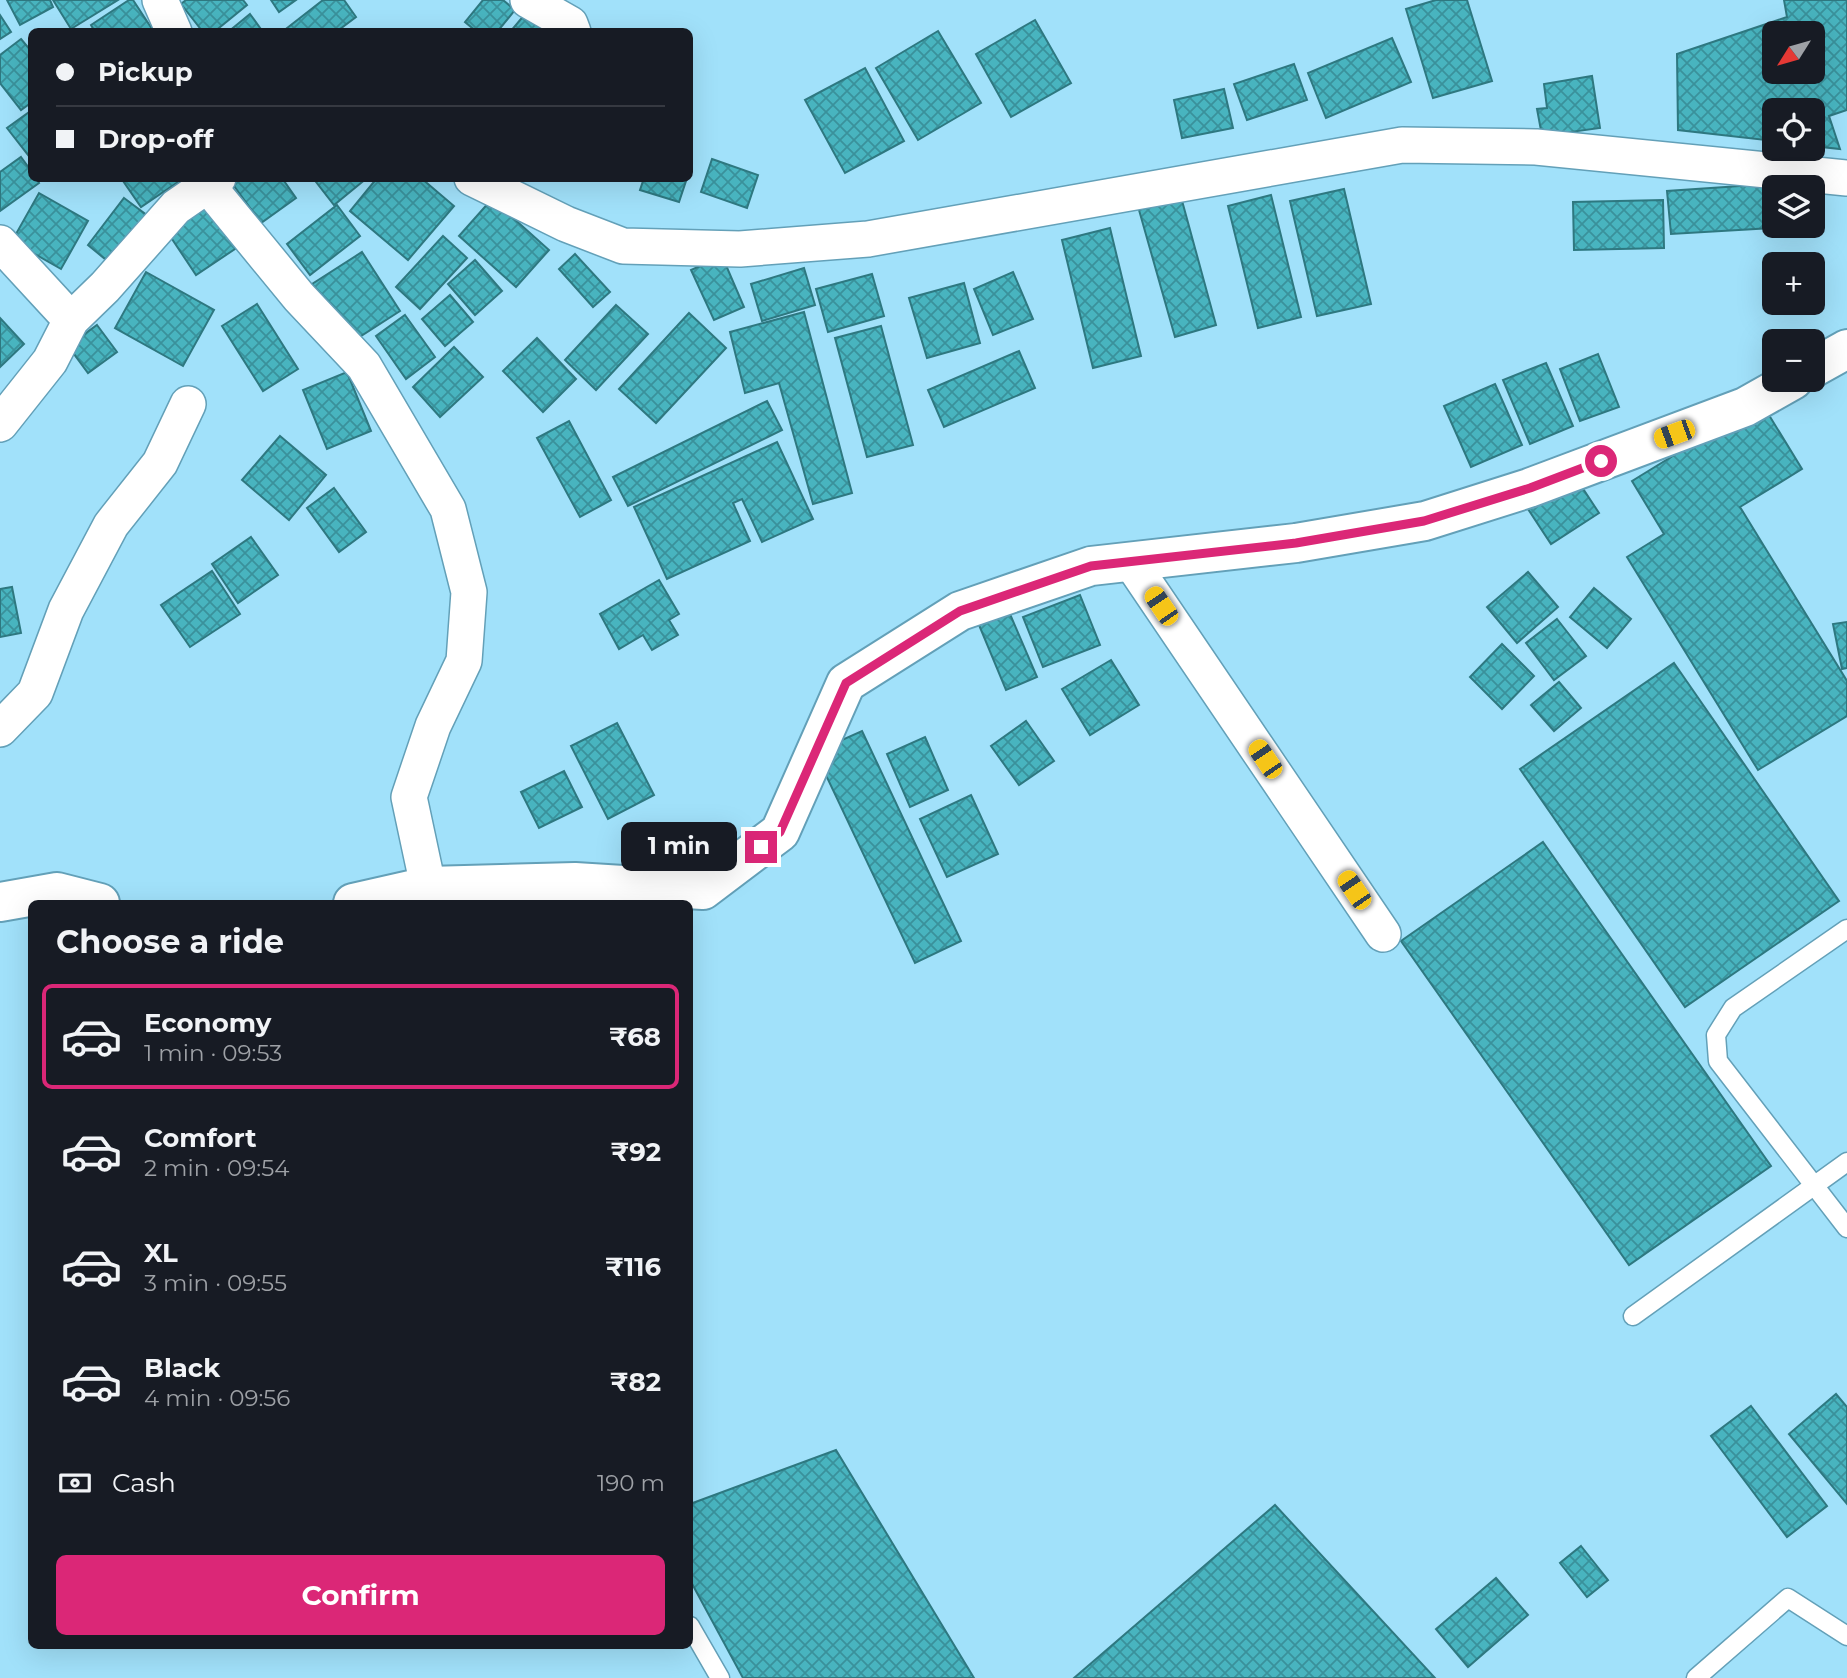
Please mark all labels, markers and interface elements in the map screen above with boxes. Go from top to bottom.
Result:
north arrow [1762,21,1825,84]
map controls [1762,21,1825,392]
text: Pickup [98,56,193,88]
button: locate [1762,98,1825,161]
text: Drop-off [98,123,213,155]
button: layers [1762,175,1825,238]
button: + [1762,252,1825,315]
button: − [1762,329,1825,392]
car [1651,417,1698,451]
route start [1585,445,1617,477]
car [1141,583,1182,629]
car [1245,736,1286,782]
callout: 1 min [621,822,736,872]
route end [745,831,777,863]
text: 1 min [648,832,710,860]
car [1334,867,1375,913]
text: Choose a ride [56,922,284,961]
icon: car [60,1005,123,1068]
text: Economy [144,1007,271,1039]
text: ₹68 [609,1021,661,1053]
text: 1 min · 09:53 [144,1039,282,1067]
icon: car [60,1120,123,1183]
text: Comfort [144,1122,256,1154]
text: ₹92 [610,1136,661,1168]
text: 2 min · 09:54 [144,1154,289,1182]
icon: car [60,1235,123,1298]
text: XL [144,1237,178,1269]
text: ₹116 [605,1251,661,1283]
text: 3 min · 09:55 [144,1269,287,1297]
icon: car [60,1350,123,1413]
text: Black [144,1352,220,1384]
text: ₹82 [610,1366,661,1398]
text: 4 min · 09:56 [144,1384,290,1412]
icon: cash [56,1464,94,1502]
text: Cash [112,1467,176,1499]
text: 190 m [597,1469,665,1497]
button: Confirm [56,1555,665,1635]

